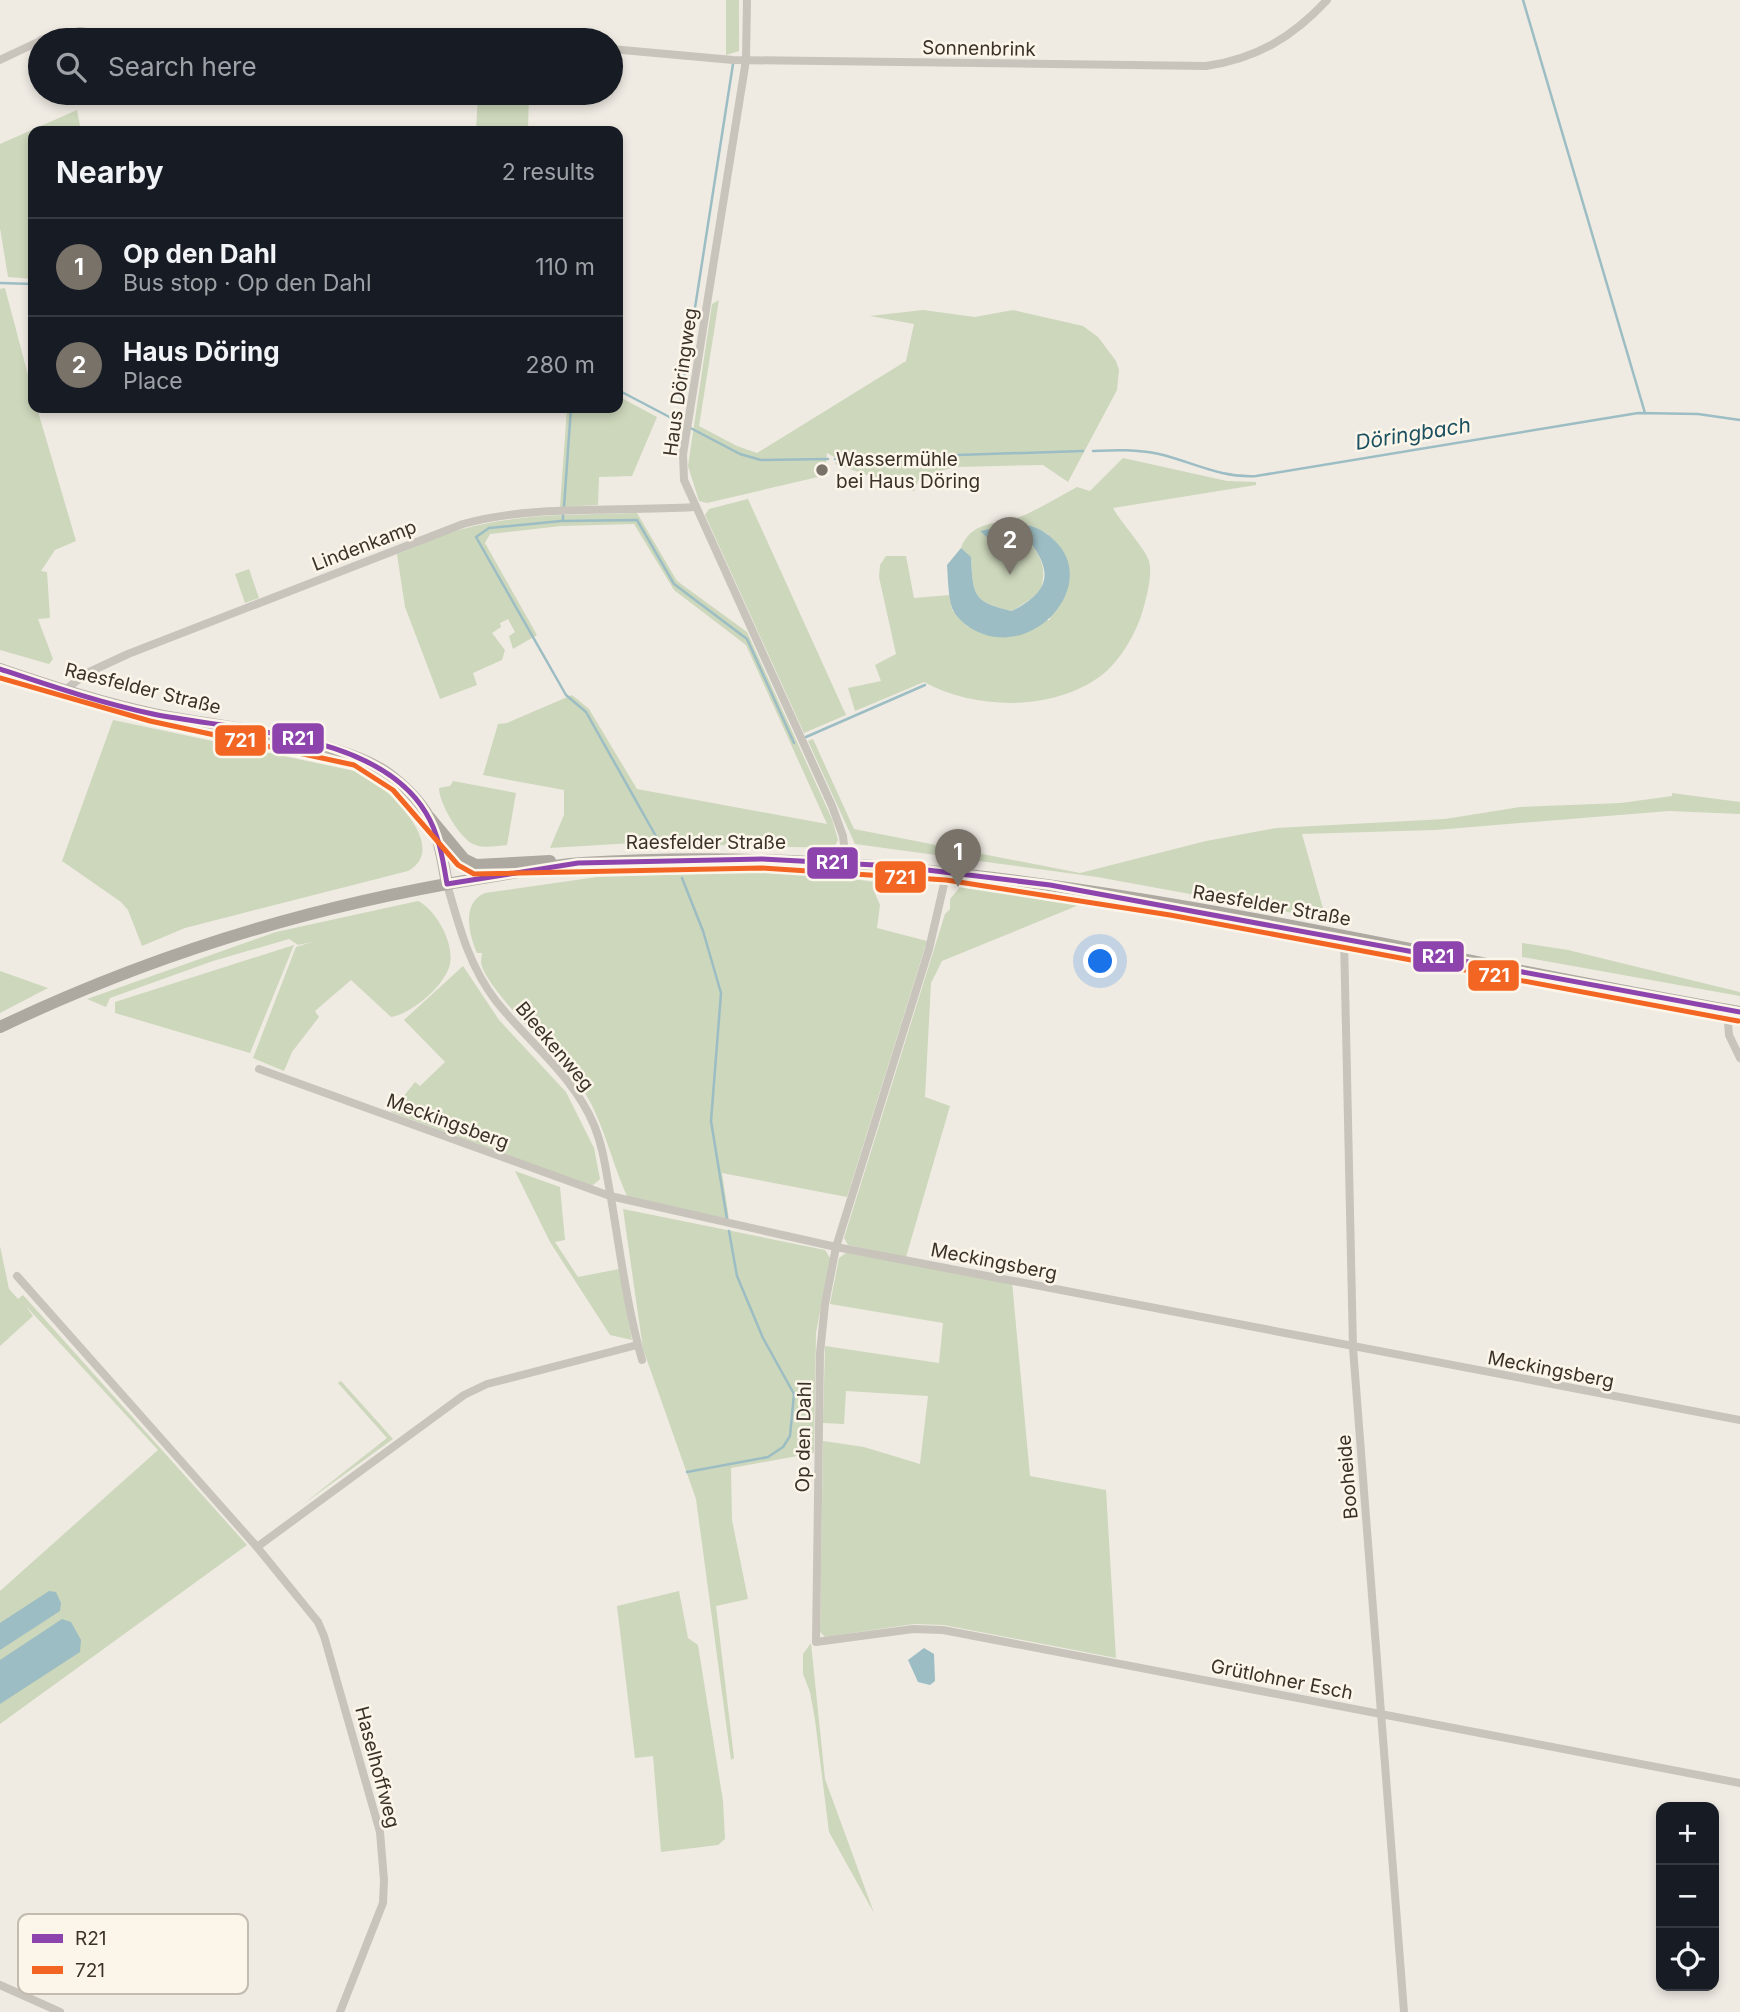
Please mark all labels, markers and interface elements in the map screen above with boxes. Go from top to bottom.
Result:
search box [28,28,623,105]
street label: Sonnenbrink [922,36,1037,61]
icon: search [52,48,90,86]
text: Search here [108,51,257,82]
text: Nearby [56,154,164,190]
text: 2 results [502,158,595,186]
text: Op den Dahl [123,238,277,269]
text: 1 [74,253,84,281]
text: 110 m [535,253,595,281]
text: Bus stop · Op den Dahl [123,269,372,297]
street label: Haus Döringweg [659,307,702,458]
text: Haus Döring [123,336,280,367]
text: 2 [72,351,86,379]
text: 280 m [526,351,595,379]
text: Place [123,367,183,395]
water label: Döringbach [1353,412,1472,455]
place label: Wassermühle bei Haus Döring [836,448,980,493]
marker: Wassermühle bei Haus Döring [814,462,830,478]
street label: Lindenkamp [309,515,420,576]
pin: 2 [987,517,1033,575]
street label: Raesfelder Straße [62,658,223,719]
line badge: R21 [271,722,325,755]
line badge: 721 [214,724,267,757]
text: R21 [282,727,314,750]
text: 721 [224,729,256,752]
pin: 1 [935,829,981,887]
street label: Raesfelder Straße [626,831,786,854]
line badge: R21 [806,846,859,880]
text: R21 [816,851,848,874]
line badge: 721 [874,860,927,894]
text: 721 [884,866,916,889]
street label: Raesfelder Straße [1191,880,1353,931]
line badge: R21 [1412,940,1465,973]
your location [1083,944,1117,978]
text: R21 [1422,945,1454,968]
line badge: 721 [1467,959,1520,992]
text: 721 [1478,964,1510,987]
street label: Bleekenweg [511,997,599,1096]
street label: Meckingsberg [384,1089,512,1154]
street label: Meckingsberg [929,1238,1059,1285]
street label: Meckingsberg [1486,1346,1616,1393]
street label: Op den Dahl [791,1381,816,1493]
street label: Booheide [1332,1434,1363,1520]
street label: Grütlohner Esch [1209,1654,1355,1705]
street label: Haselhoffweg [350,1704,405,1830]
map controls [1656,1802,1719,1991]
button: + [1656,1802,1719,1865]
button: − [1656,1865,1719,1928]
legend [18,1914,248,1994]
text: R21 [75,1927,107,1950]
button: locate [1656,1928,1719,1991]
text: 721 [75,1959,105,1982]

